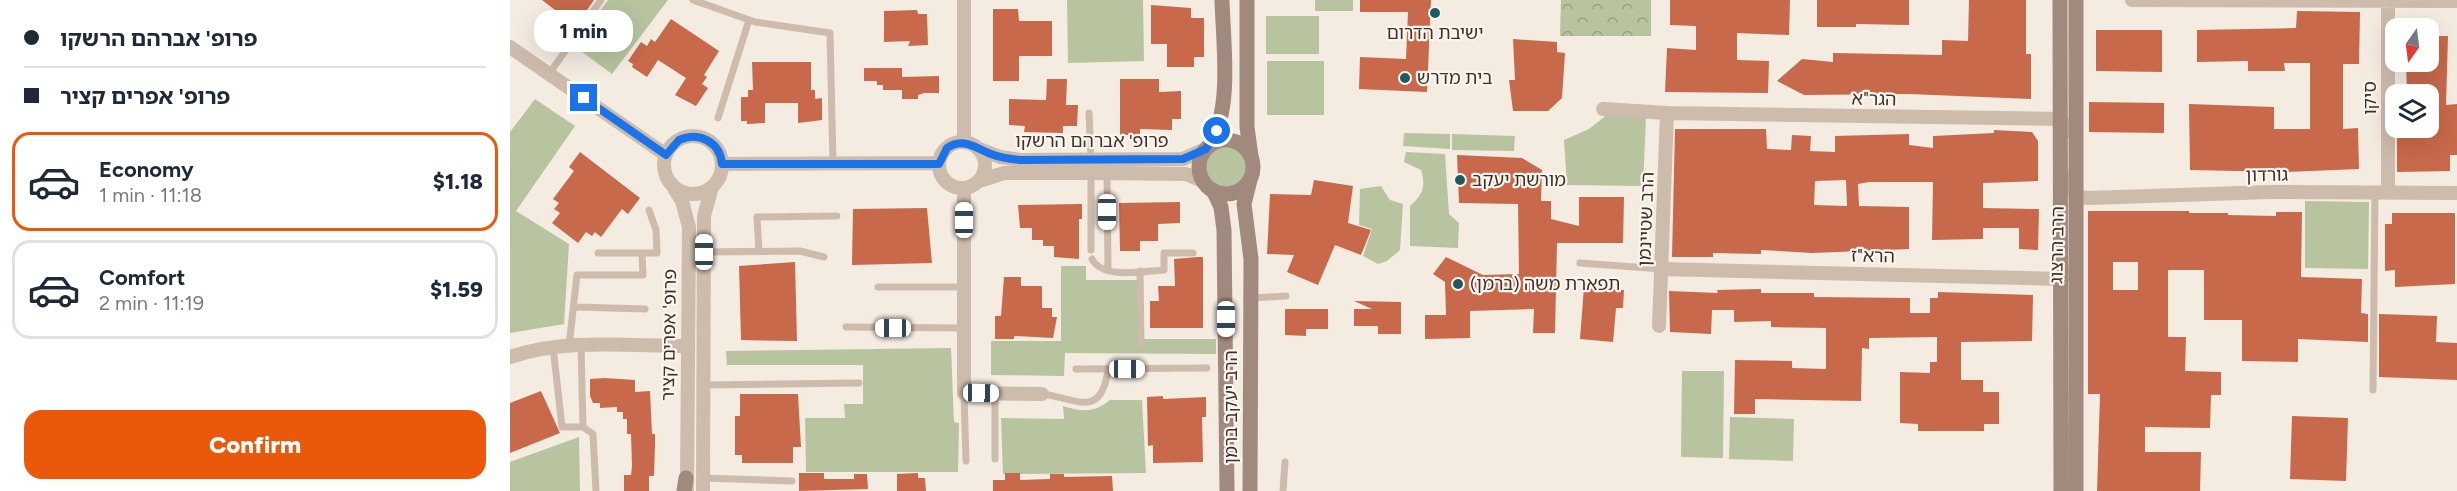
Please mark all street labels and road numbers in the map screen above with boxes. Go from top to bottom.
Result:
street label: סיקו [2359,81,2381,115]
street label: הגר"א [1852,88,1896,110]
street label: פרופ' אברהם הרשקו [1015,130,1169,152]
street label: גורדון [2246,164,2289,186]
street label: הרב שטיינמן [1633,171,1659,267]
street label: הרב הרצוג [2045,206,2069,284]
street label: הרא"ז [1851,245,1895,267]
street label: פרופ' אפרים קציר [657,269,681,401]
street label: הרב יעקב ברמן [1220,350,1242,464]

